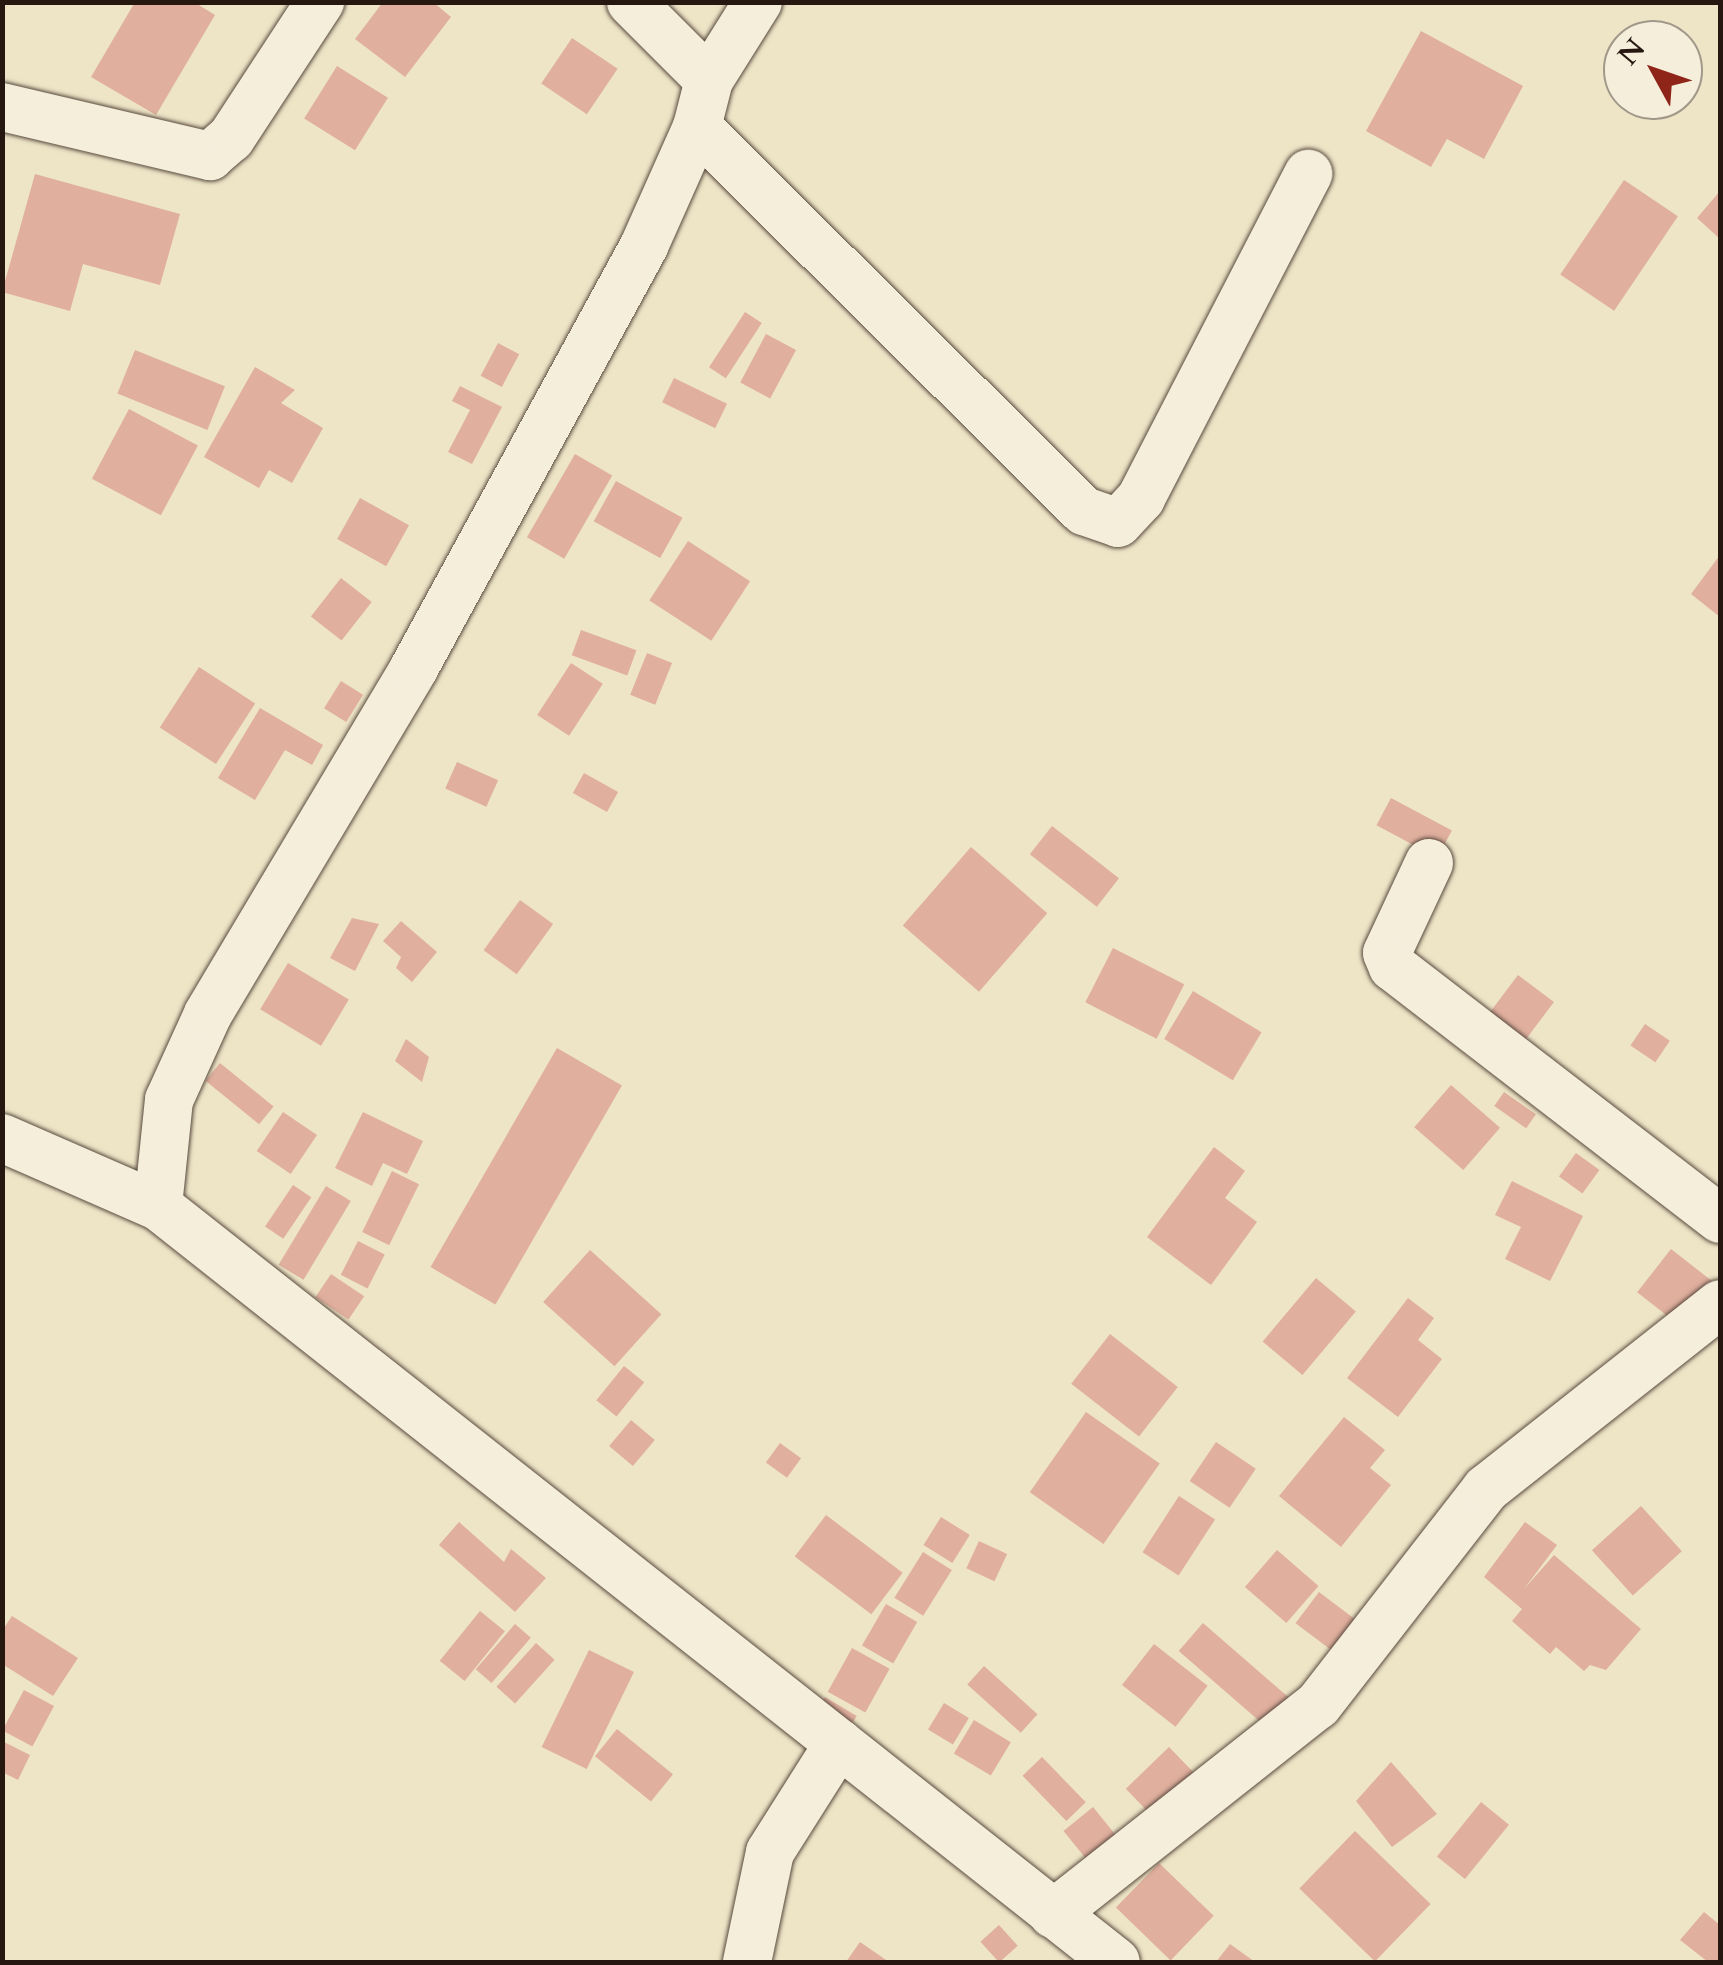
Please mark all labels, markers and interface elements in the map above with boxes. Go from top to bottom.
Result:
north arrow [1603,20,1703,120]
text: N [1609,30,1654,74]

